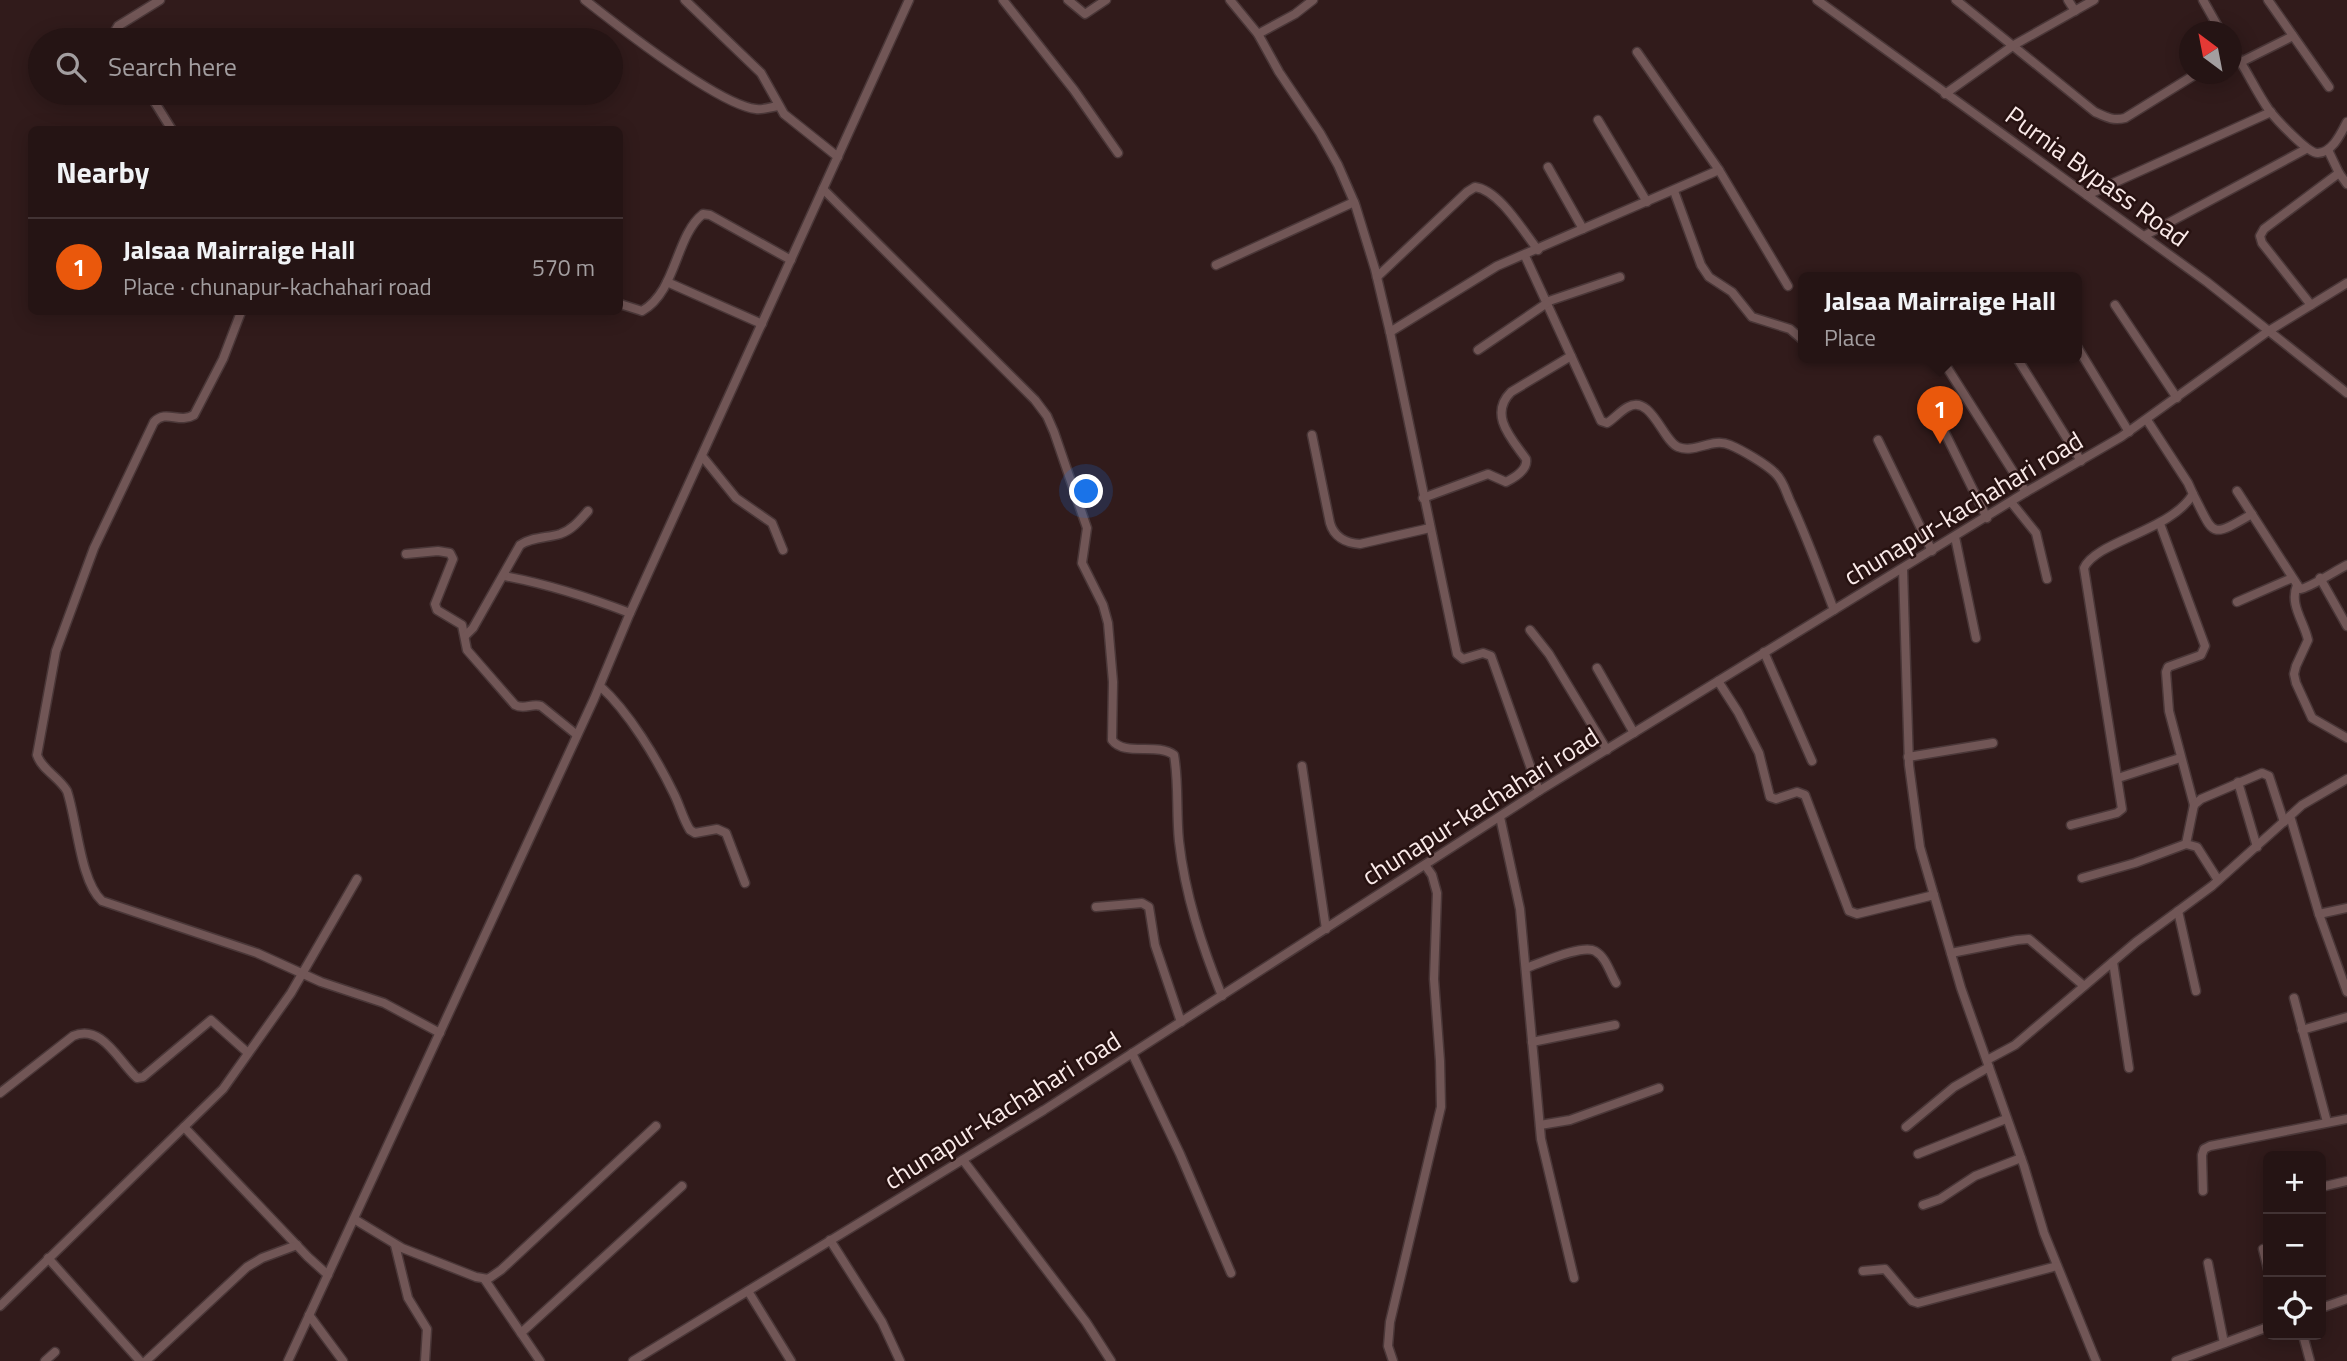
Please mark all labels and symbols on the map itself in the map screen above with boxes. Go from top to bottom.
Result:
north arrow [2179,21,2242,84]
street label: Purnia Bypass Road [1997,96,2197,256]
pin: 1 [1917,386,1963,444]
street label: chunapur-kachahari road [1836,421,2090,595]
your location [1069,474,1103,508]
street label: chunapur-kachahari road [1354,717,1606,895]
street label: chunapur-kachahari road [876,1021,1128,1199]

